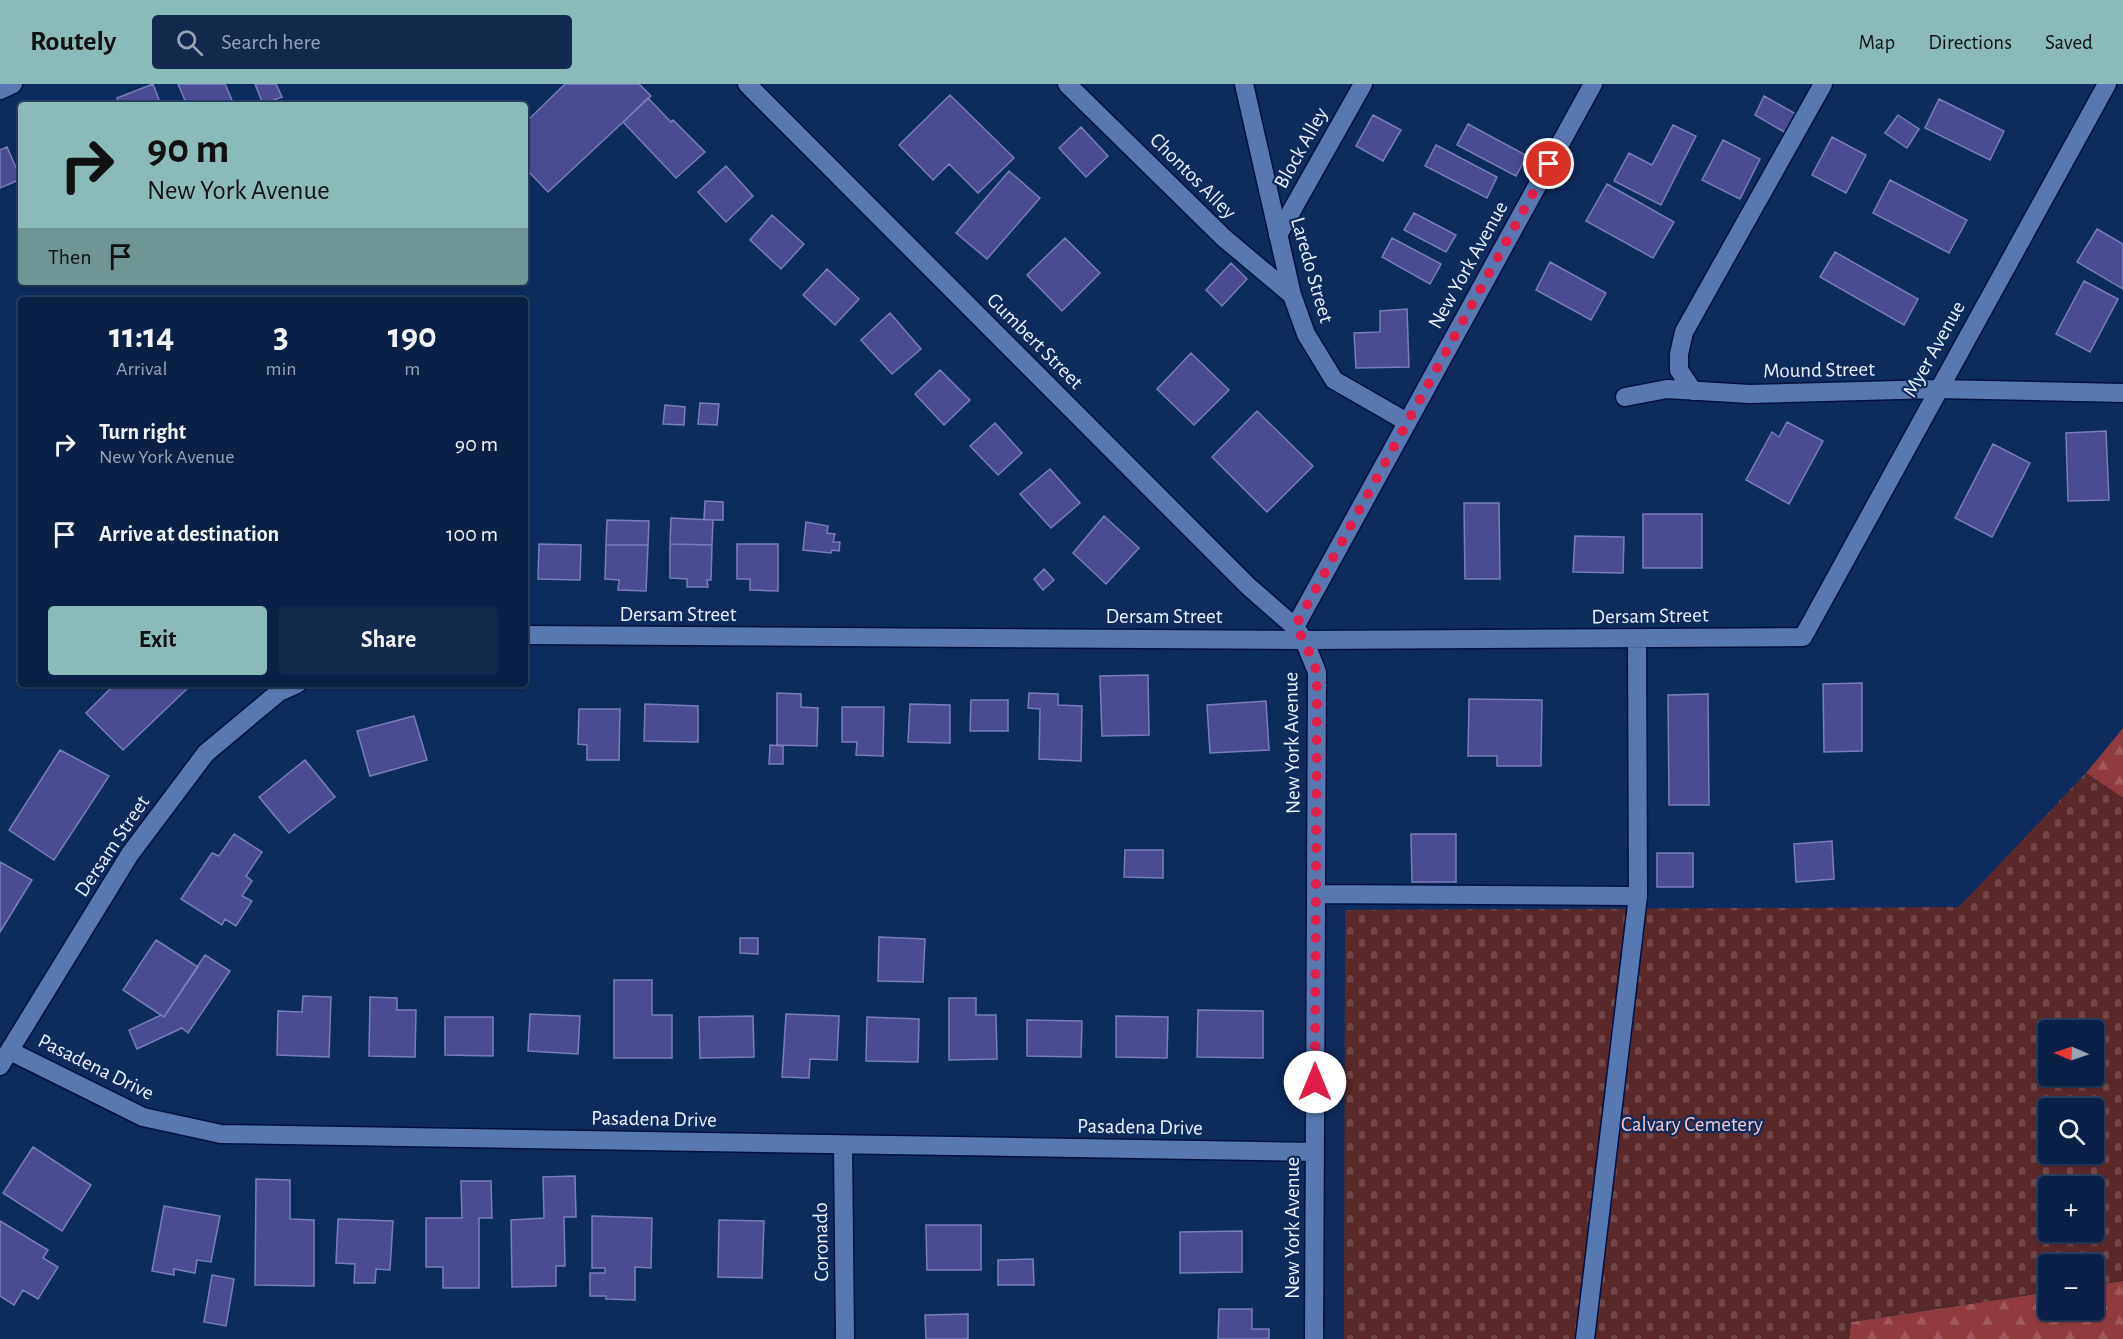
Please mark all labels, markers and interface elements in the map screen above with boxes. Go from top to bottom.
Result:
search box [152,15,572,69]
icon: search [173,26,206,59]
text: Routely [30,28,116,56]
text: Search here [221,31,321,53]
text: Map [1859,32,1895,53]
text: Directions [1928,32,2012,53]
text: Saved [2045,32,2093,53]
street label: Block Alley [1270,104,1332,192]
icon: right [48,126,126,204]
text: 90 m [147,128,229,170]
street label: Chontos Alley [1146,129,1240,223]
pin [1523,138,1574,189]
icon: arrive [1532,147,1565,180]
text: New York Avenue [147,177,330,204]
street label: New York Avenue [1424,198,1512,332]
street label: Laredo Street [1287,215,1337,325]
icon: arrive [104,240,137,273]
text: Then [48,246,92,268]
street label: Gumbert Street [983,289,1087,393]
street label: Myer Avenue [1899,298,1969,400]
text: 11:14 [109,318,174,354]
text: 3 [273,318,289,354]
text: 190 [388,318,437,354]
text: Arrival [116,359,167,379]
text: min [265,359,297,379]
text: m [404,359,420,379]
street label: Mound Street [1763,359,1875,381]
text: Turn right [99,421,186,443]
icon: right [48,428,81,461]
text: 90 m [455,433,498,455]
text: New York Avenue [99,447,234,467]
icon: arrive [48,518,81,551]
text: Arrive at destination [99,523,279,545]
text: 100 m [446,523,498,545]
street label: Dersam Street [620,604,737,625]
street label: Dersam Street [1591,604,1709,628]
button: Exit [48,606,267,675]
button: Share [279,606,498,675]
street label: Dersam Street [1106,606,1223,627]
street label: New York Avenue [1280,672,1304,814]
street label: Dersam Street [71,791,154,900]
north arrow [2038,1020,2104,1086]
map controls [2038,1020,2104,1320]
street label: Pasadena Drive [35,1030,157,1104]
position arrow [1283,1050,1347,1114]
button: search [2038,1098,2104,1164]
street label: Pasadena Drive [591,1107,717,1131]
park label: Calvary Cemetery [1621,1114,1763,1135]
street label: Pasadena Drive [1077,1115,1203,1139]
street label: New York Avenue [1282,1157,1303,1299]
button: + [2038,1176,2104,1242]
street label: Coronado [810,1202,832,1282]
button: − [2038,1254,2104,1320]

